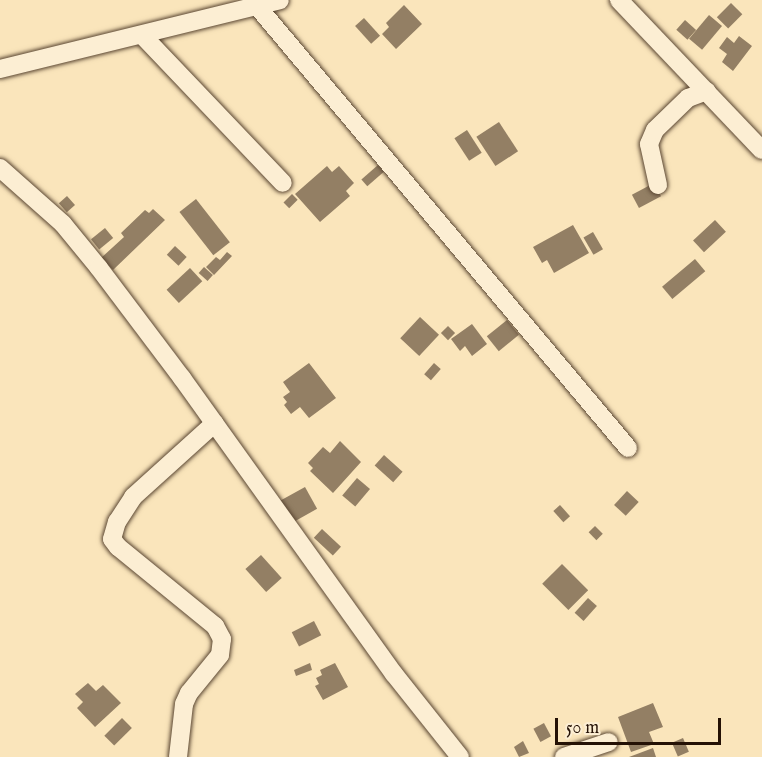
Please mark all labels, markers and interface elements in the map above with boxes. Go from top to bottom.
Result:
scale bar [558,706,724,744]
text: 50 m [566,717,599,740]

